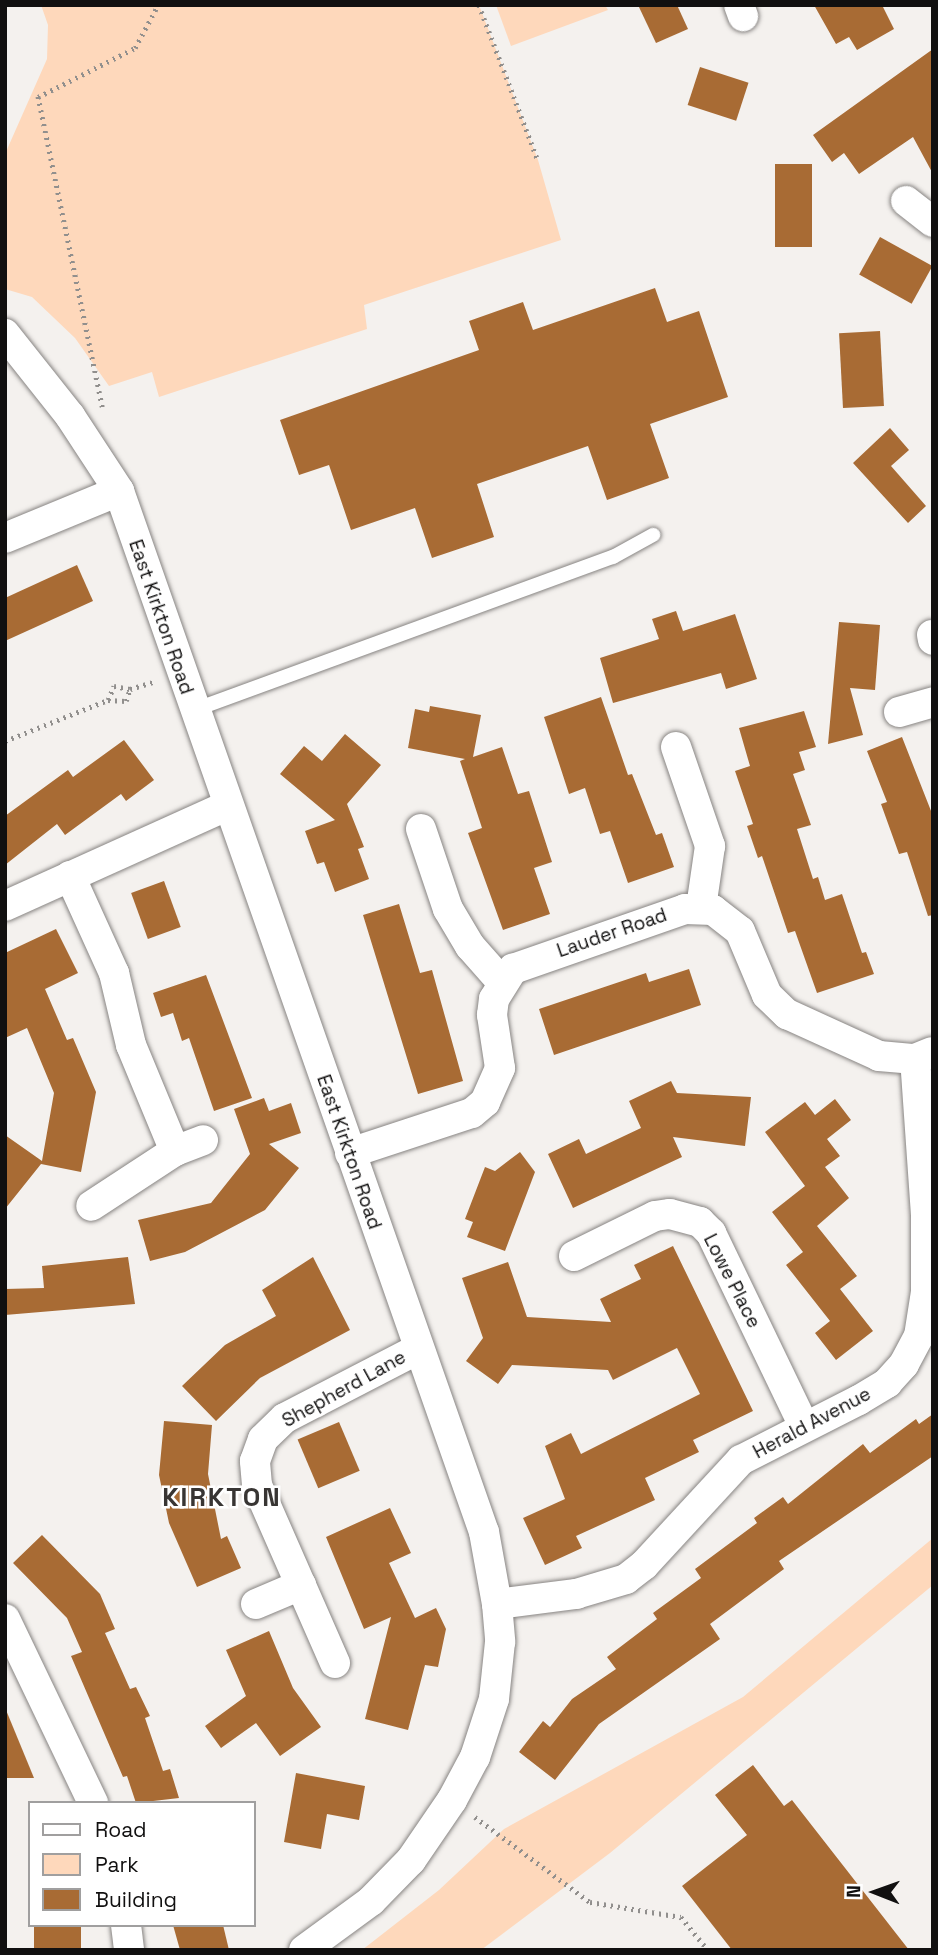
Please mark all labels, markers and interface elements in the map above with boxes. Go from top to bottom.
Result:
street label: East Kirkton Road [124,537,198,697]
street label: Lauder Road [554,904,670,962]
street label: East Kirkton Road [312,1072,386,1232]
street label: Lowe Place [699,1230,765,1332]
street label: Shepherd Lane [278,1346,410,1432]
street label: Herald Avenue [749,1382,875,1464]
district label: KIRKTON [163,1482,281,1514]
legend [28,1801,256,1927]
text: Road [95,1816,147,1843]
text: Park [95,1851,139,1878]
north arrow [840,1857,910,1927]
text: N [841,1885,866,1898]
text: Building [95,1886,177,1913]

